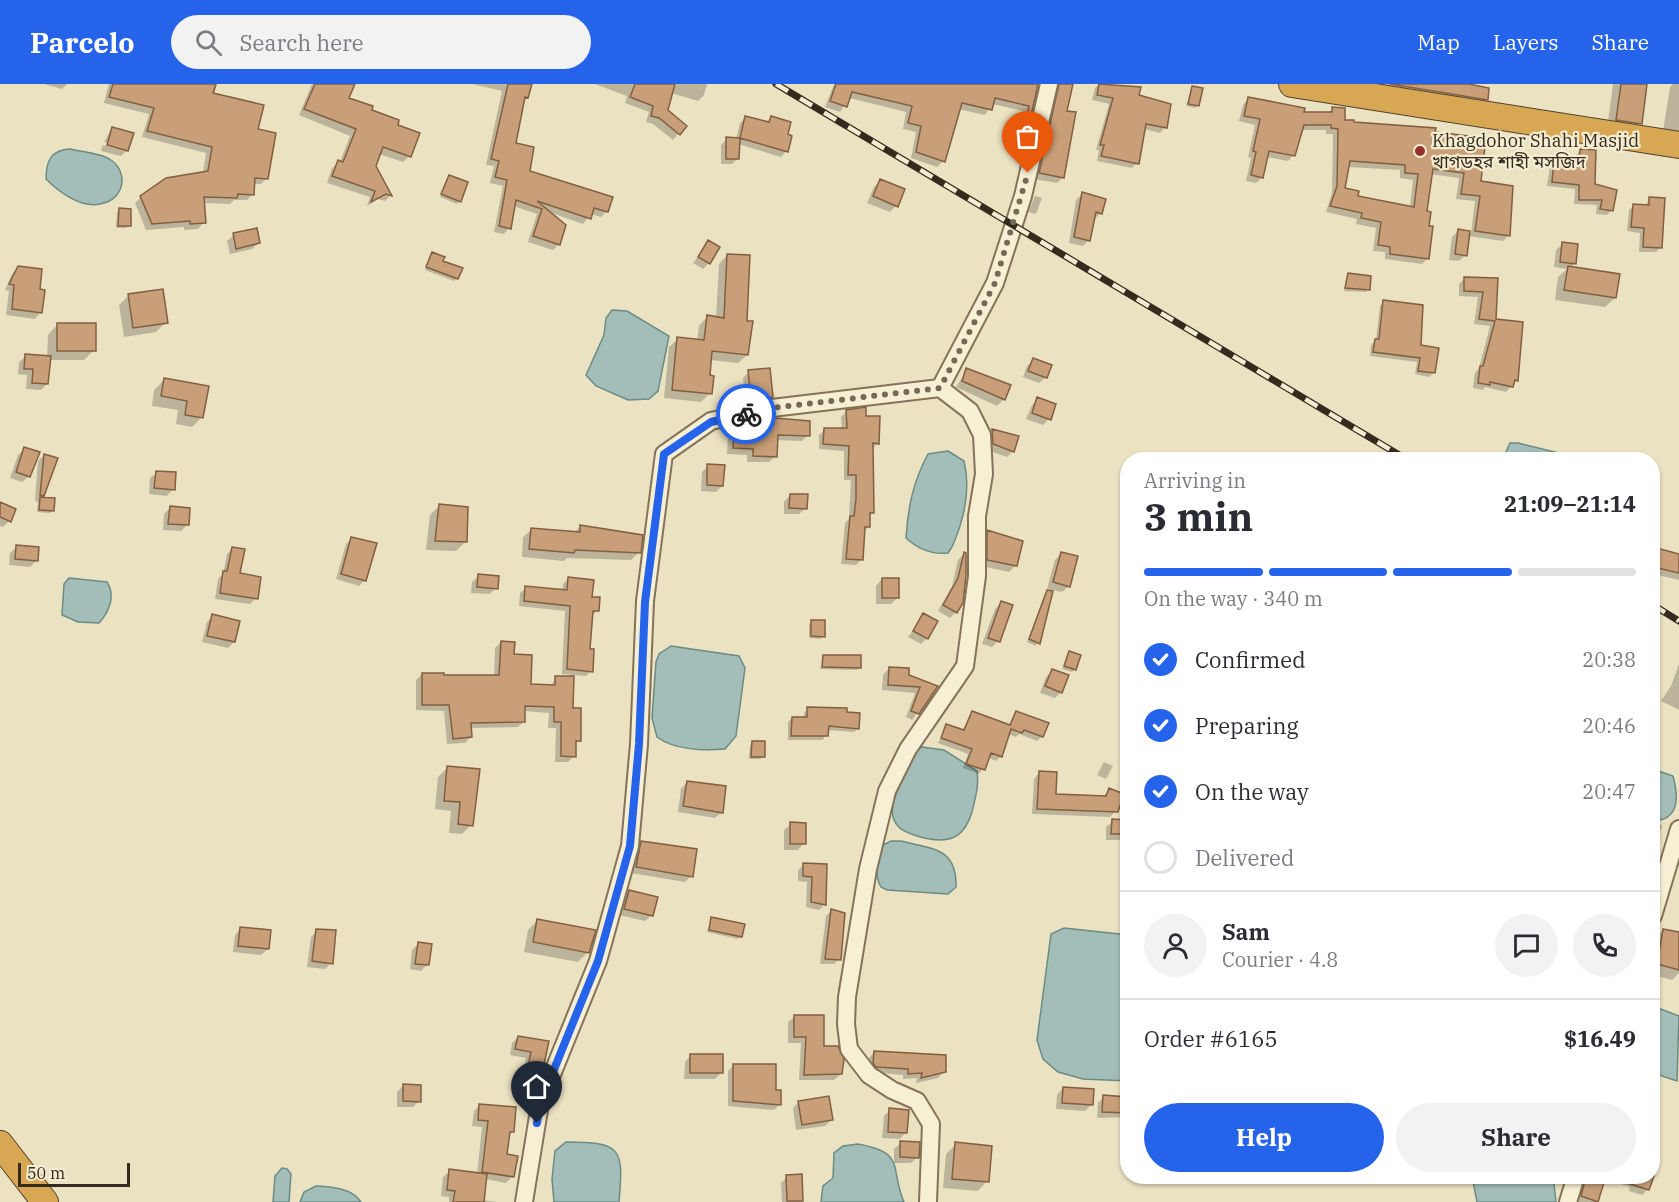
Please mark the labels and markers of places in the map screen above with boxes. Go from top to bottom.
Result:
pin [1002,111,1053,173]
place label: Khagdohor Shahi Masjid খাগডহর শাহী মসজিদ [1432,129,1639,173]
marker: Khagdohor Shahi Masjid খাগডহর শাহী মসজিদ [1413,144,1427,158]
pin [511,1061,562,1123]

